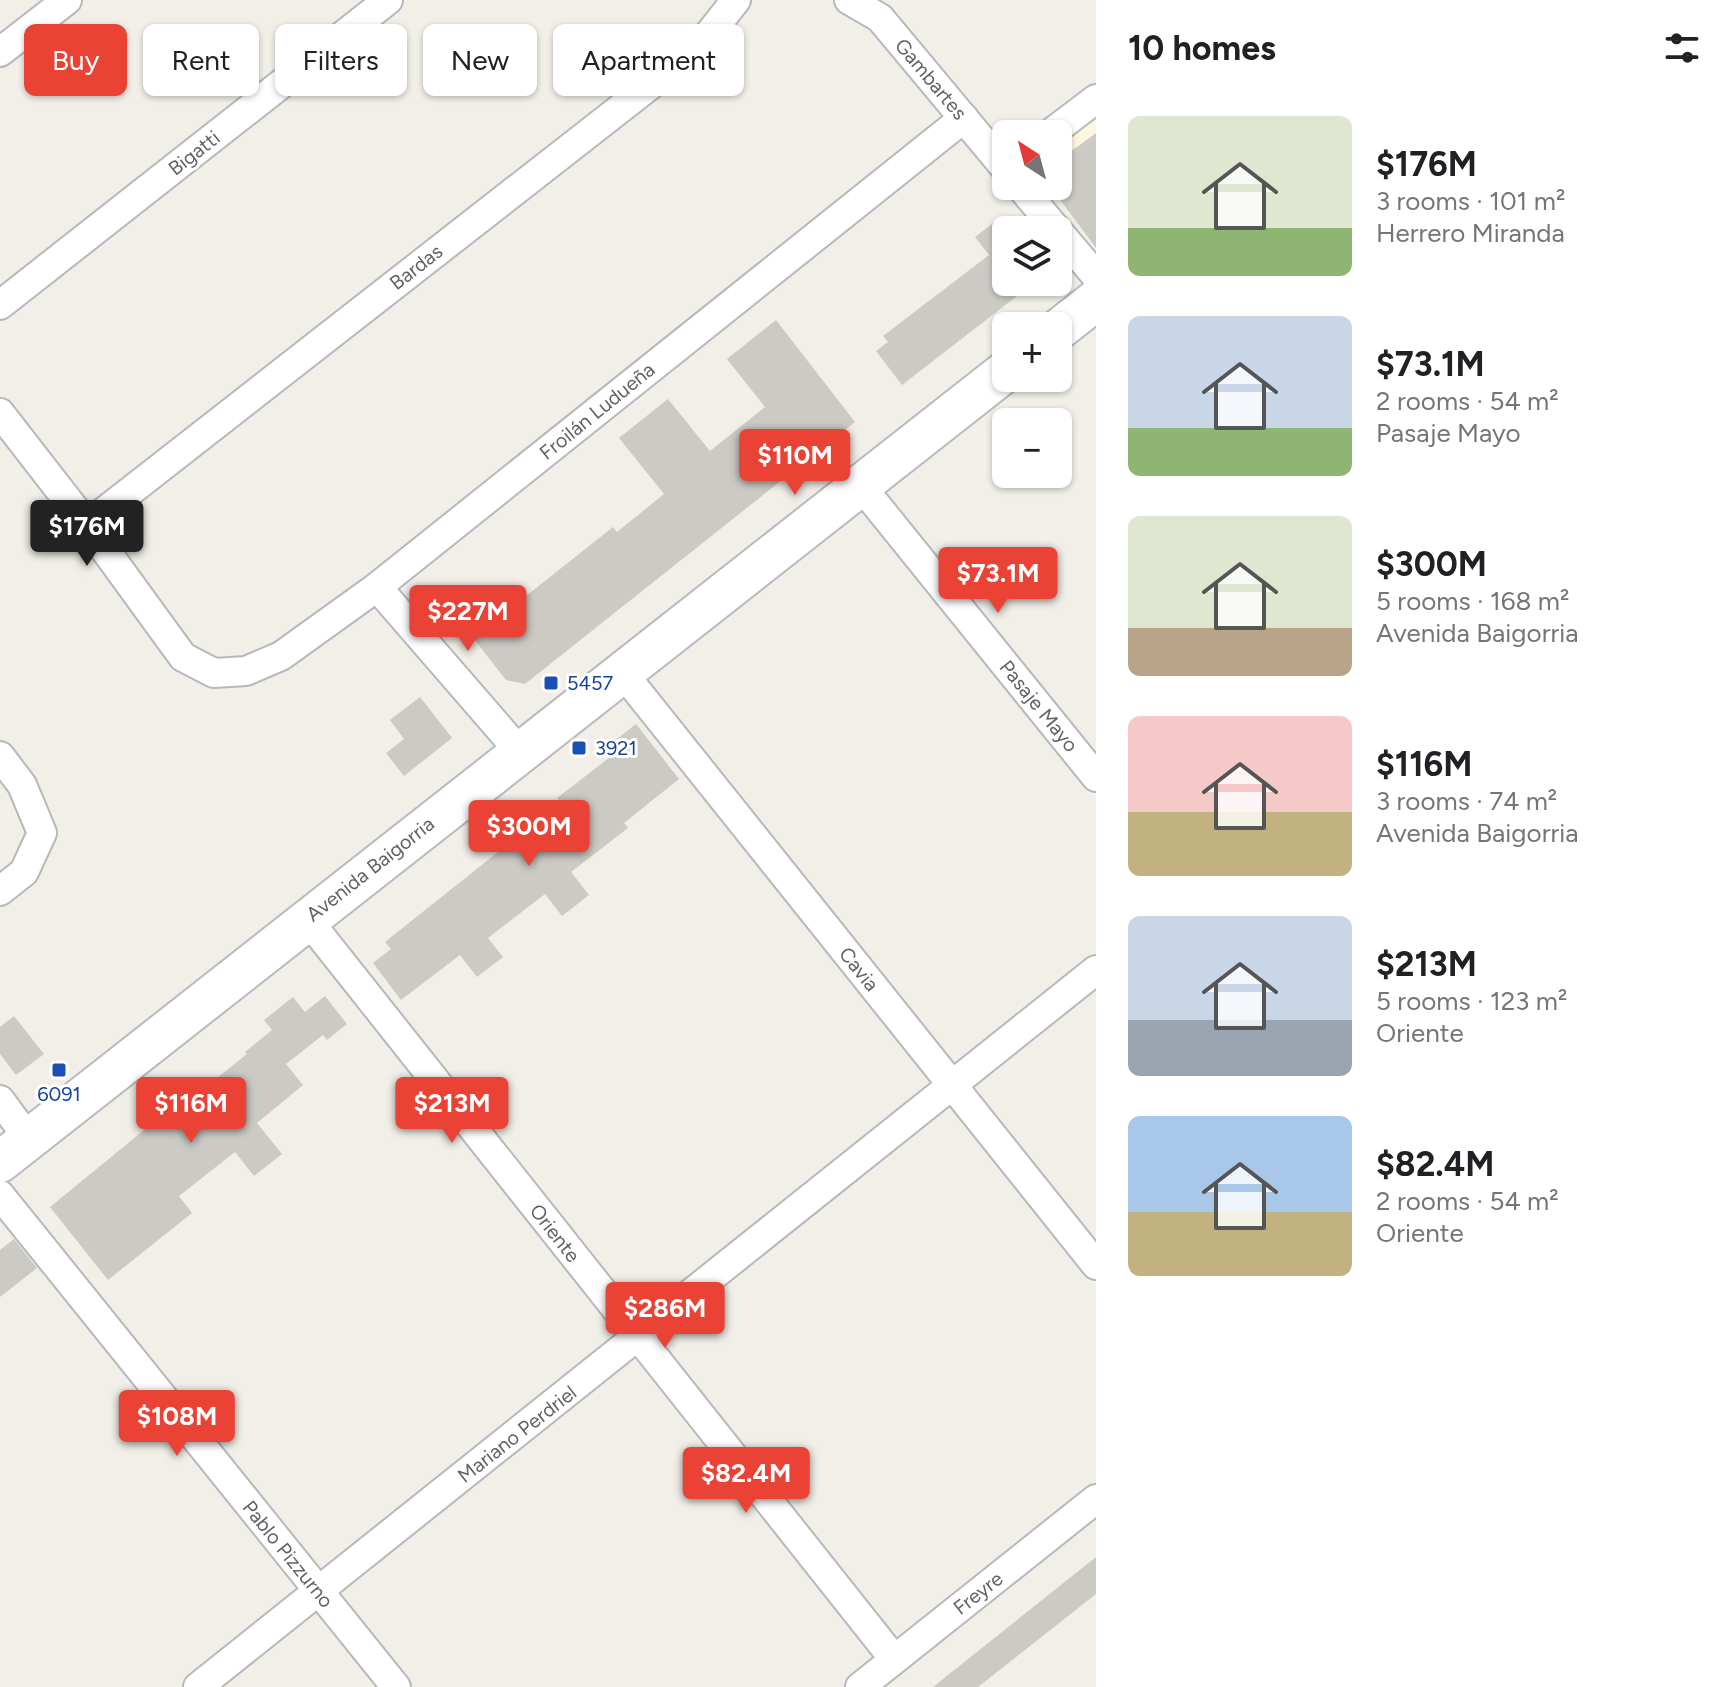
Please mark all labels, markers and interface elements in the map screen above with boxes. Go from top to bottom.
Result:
chip: Buy [24,24,127,96]
chip: Rent [143,24,259,96]
chip: Filters [275,24,407,96]
chip: New [423,24,537,96]
chip: Apartment [553,24,744,96]
icon: filters [1660,26,1704,70]
text: 10 homes [1128,28,1276,69]
street label: Gambartes [890,33,972,125]
north arrow [992,120,1072,200]
map controls [992,120,1072,488]
street label: Bigatti [164,126,224,180]
text: $176M [1376,144,1477,185]
icon: home [1192,148,1288,244]
text: 3 rooms · 101 m² [1376,185,1565,217]
button: layers [992,216,1072,296]
text: Herrero Miranda [1376,217,1565,249]
street label: Bardas [385,239,447,295]
button: + [992,312,1072,392]
text: $73.1M [1376,344,1485,385]
icon: home [1192,348,1288,444]
street label: Froilán Ludueña [535,357,659,465]
text: 2 rooms · 54 m² [1376,385,1559,417]
button: − [992,408,1072,488]
text: Pasaje Mayo [1376,417,1521,449]
pin: $110M [739,429,851,497]
text: $110M [757,439,833,471]
pin: $176M [31,500,143,568]
text: $176M [48,510,126,542]
text: $300M [1376,544,1487,585]
pin: $73.1M [933,547,1063,615]
icon: home [1192,548,1288,644]
text: $73.1M [956,557,1040,589]
pin: $227M [412,585,524,653]
text: 5 rooms · 168 m² [1376,585,1569,617]
text: $227M [427,595,509,627]
text: Avenida Baigorria [1376,617,1579,649]
street label: Pasaje Mayo [995,655,1083,757]
place label: 5457 [567,671,613,695]
marker: 5457 [542,674,560,692]
place label: 3921 [595,736,637,760]
marker: 3921 [570,739,588,757]
text: $116M [1376,744,1472,785]
icon: home [1192,748,1288,844]
text: 3 rooms · 74 m² [1376,785,1557,817]
pin: $300M [473,800,585,868]
text: $300M [487,810,571,842]
street label: Avenida Baigorria [301,812,439,926]
text: Avenida Baigorria [1376,817,1579,849]
street label: Cavia [834,942,884,996]
text: $213M [1376,944,1477,985]
icon: home [1192,948,1288,1044]
text: 5 rooms · 123 m² [1376,985,1567,1017]
text: Oriente [1376,1017,1464,1049]
marker: 6091 [50,1061,68,1079]
pin: $116M [135,1077,247,1145]
pin: $213M [396,1077,508,1145]
place label: 6091 [37,1082,81,1106]
text: $116M [154,1087,228,1119]
text: $213M [413,1087,491,1119]
text: $82.4M [1376,1144,1494,1185]
icon: home [1192,1148,1288,1244]
text: 2 rooms · 54 m² [1376,1185,1559,1217]
street label: Oriente [525,1199,585,1267]
text: Oriente [1376,1217,1464,1249]
pin: $286M [609,1282,721,1350]
text: $286M [624,1292,706,1324]
street label: Mariano Perdriel [453,1380,581,1488]
pin: $108M [121,1390,233,1458]
text: $108M [137,1400,217,1432]
pin: $82.4M [681,1447,811,1515]
text: $82.4M [701,1457,791,1489]
street label: Pablo Pizzurno [238,1496,338,1612]
street label: Freyre [948,1566,1008,1620]

